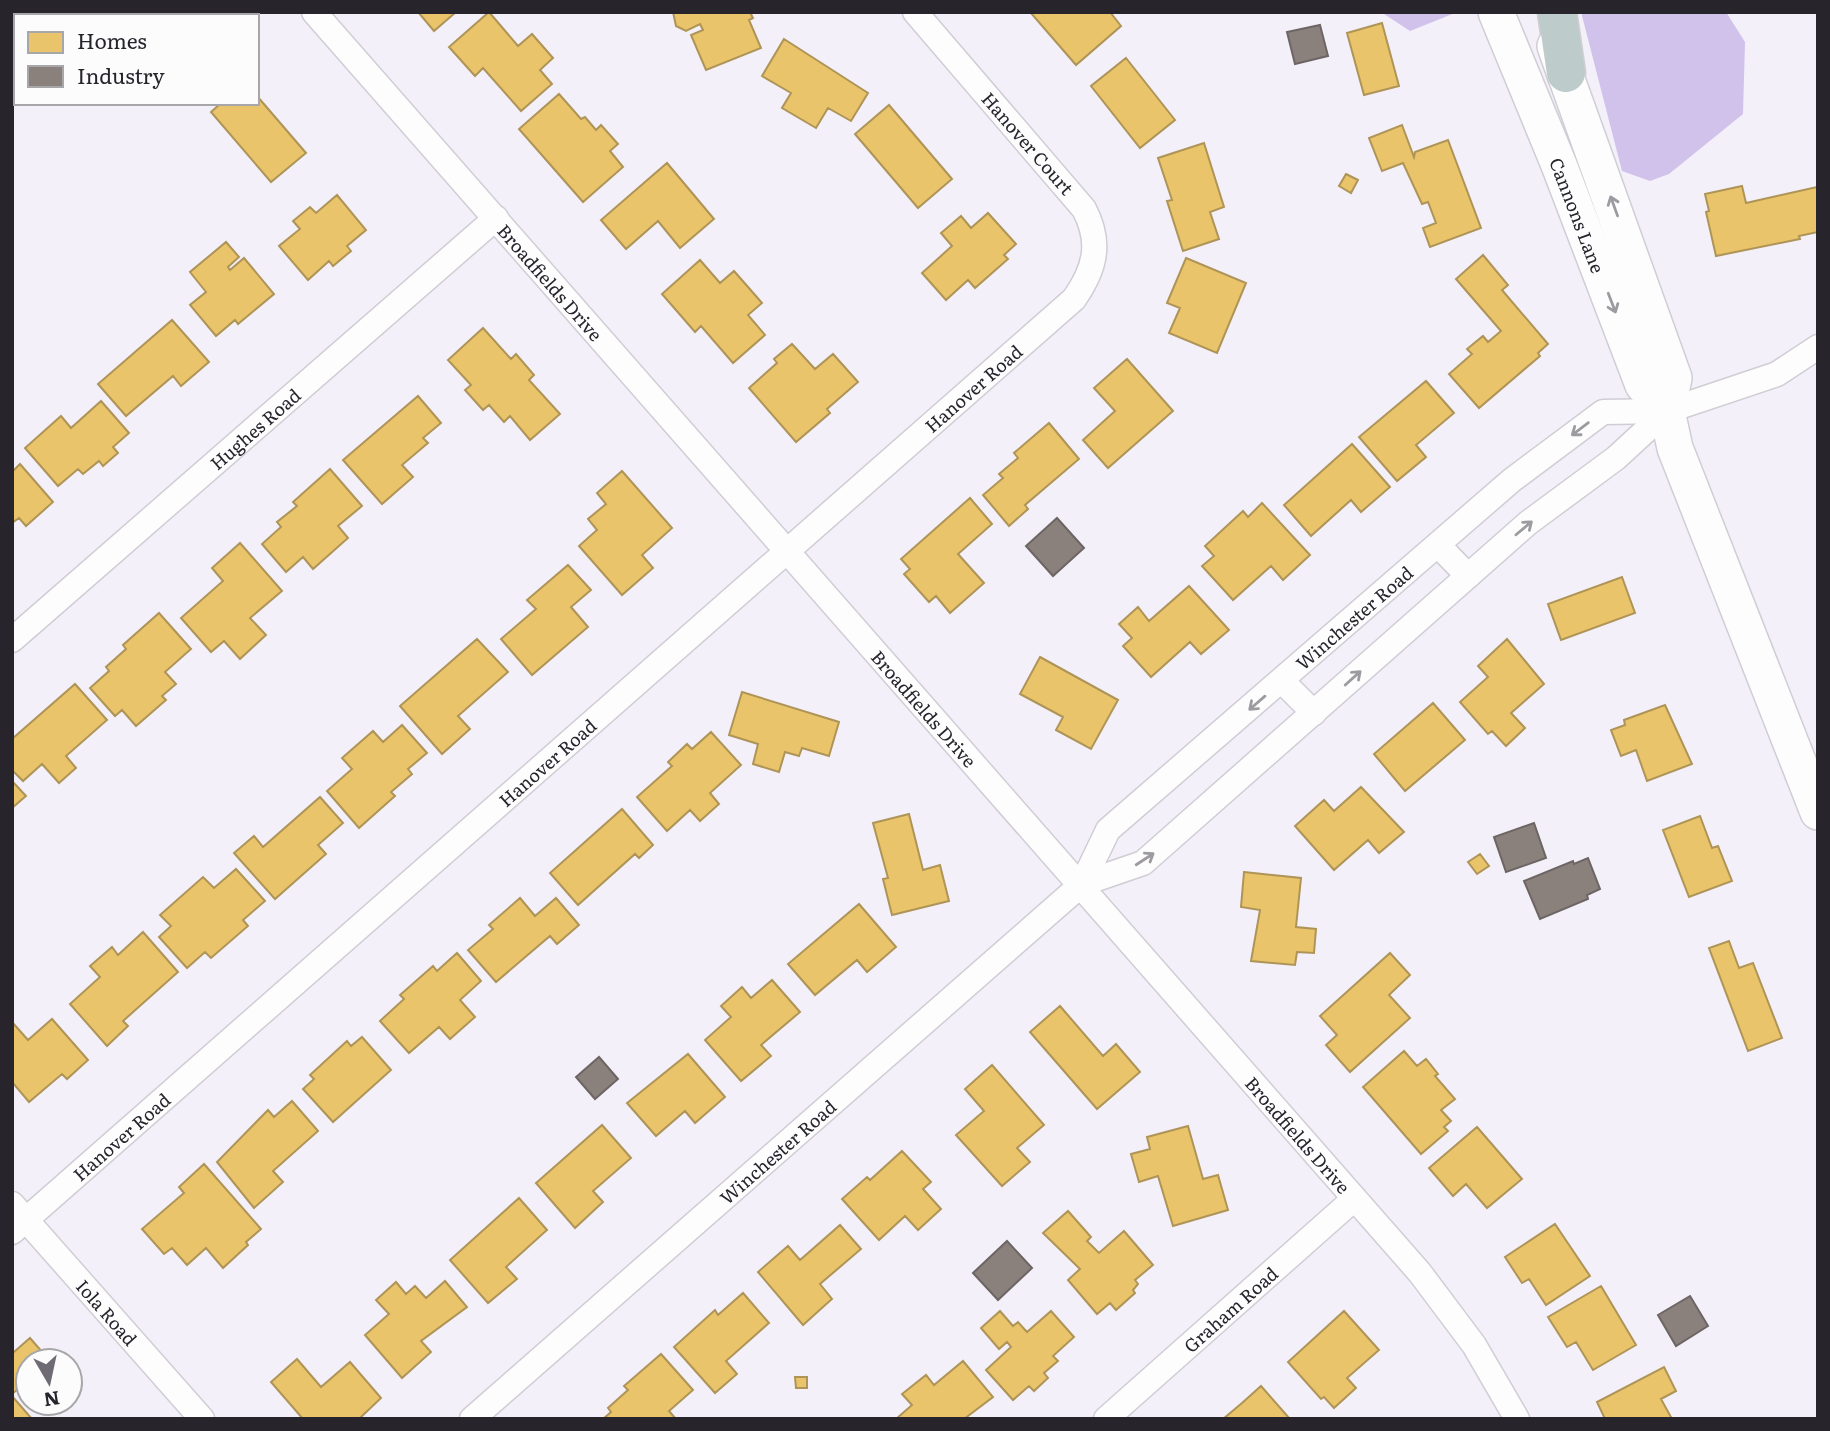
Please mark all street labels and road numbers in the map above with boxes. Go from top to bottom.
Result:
street label: Hanover Court [976,86,1081,201]
street label: Cannons Lane [1544,153,1612,277]
street label: Broadfields Drive [492,217,610,346]
street label: Hanover Road [918,337,1028,438]
street label: Hughes Road [203,381,306,475]
street label: Winchester Road [1289,559,1418,675]
street label: Broadfields Drive [866,644,984,773]
street label: Hanover Road [492,712,602,812]
street label: Broadfields Drive [1240,1070,1357,1199]
street label: Hanover Road [66,1086,176,1187]
street label: Winchester Road [713,1093,841,1210]
street label: Graham Road [1177,1260,1283,1358]
street label: Iola Road [71,1273,144,1351]

